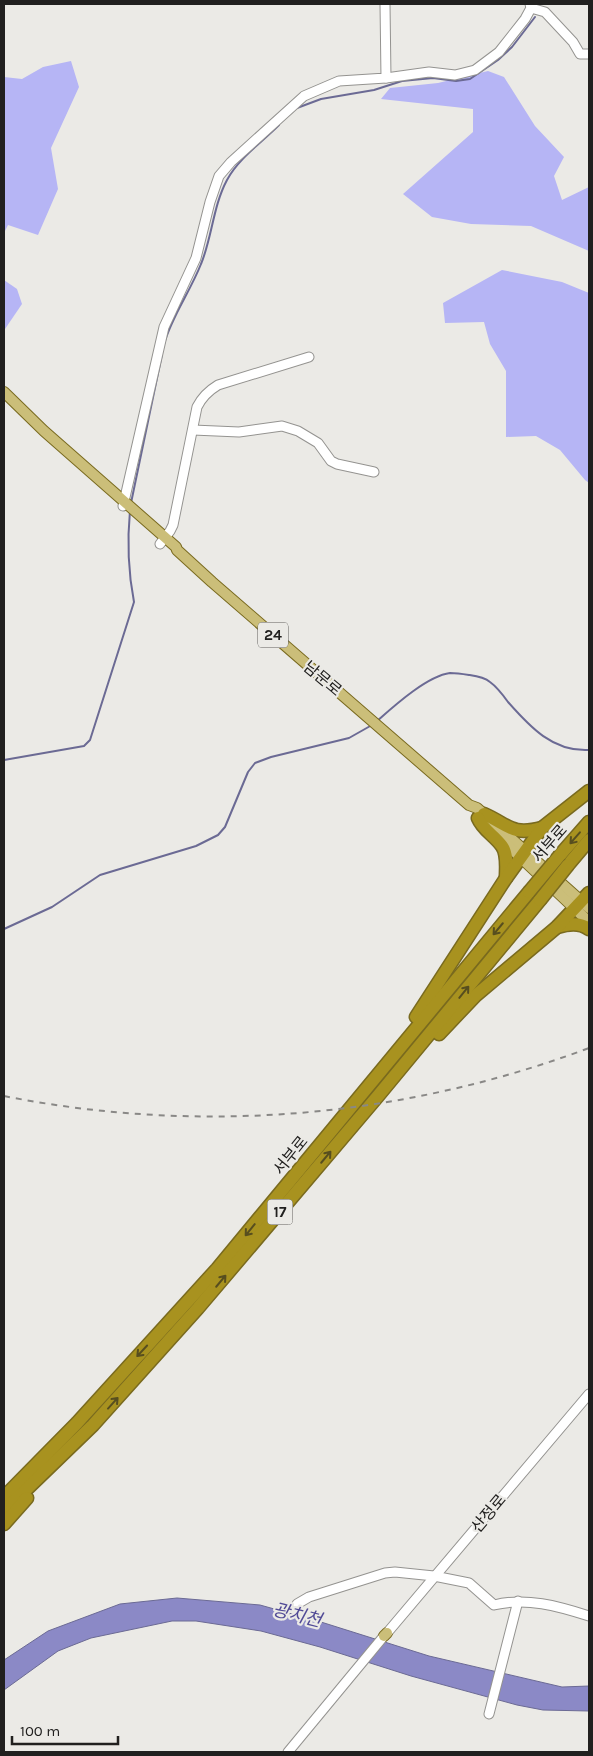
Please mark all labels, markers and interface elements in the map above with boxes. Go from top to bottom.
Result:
road number: 24 [258,622,288,648]
street label: 남문로 [300,657,346,700]
street label: 서부로 [528,820,571,866]
one-way arrow [569,832,580,845]
one-way arrow [493,922,504,935]
one-way arrow [458,986,469,999]
street label: 서부로 [269,1132,312,1178]
one-way arrow [320,1151,332,1164]
road number: 17 [268,1200,292,1224]
one-way arrow [244,1223,255,1236]
one-way arrow [215,1275,226,1288]
one-way arrow [136,1345,148,1358]
one-way arrow [107,1396,119,1409]
street label: 산정로 [467,1490,510,1536]
water label: 광치천 [270,1598,326,1632]
scale bar [12,1714,119,1746]
text: 100 m [20,1722,60,1740]

